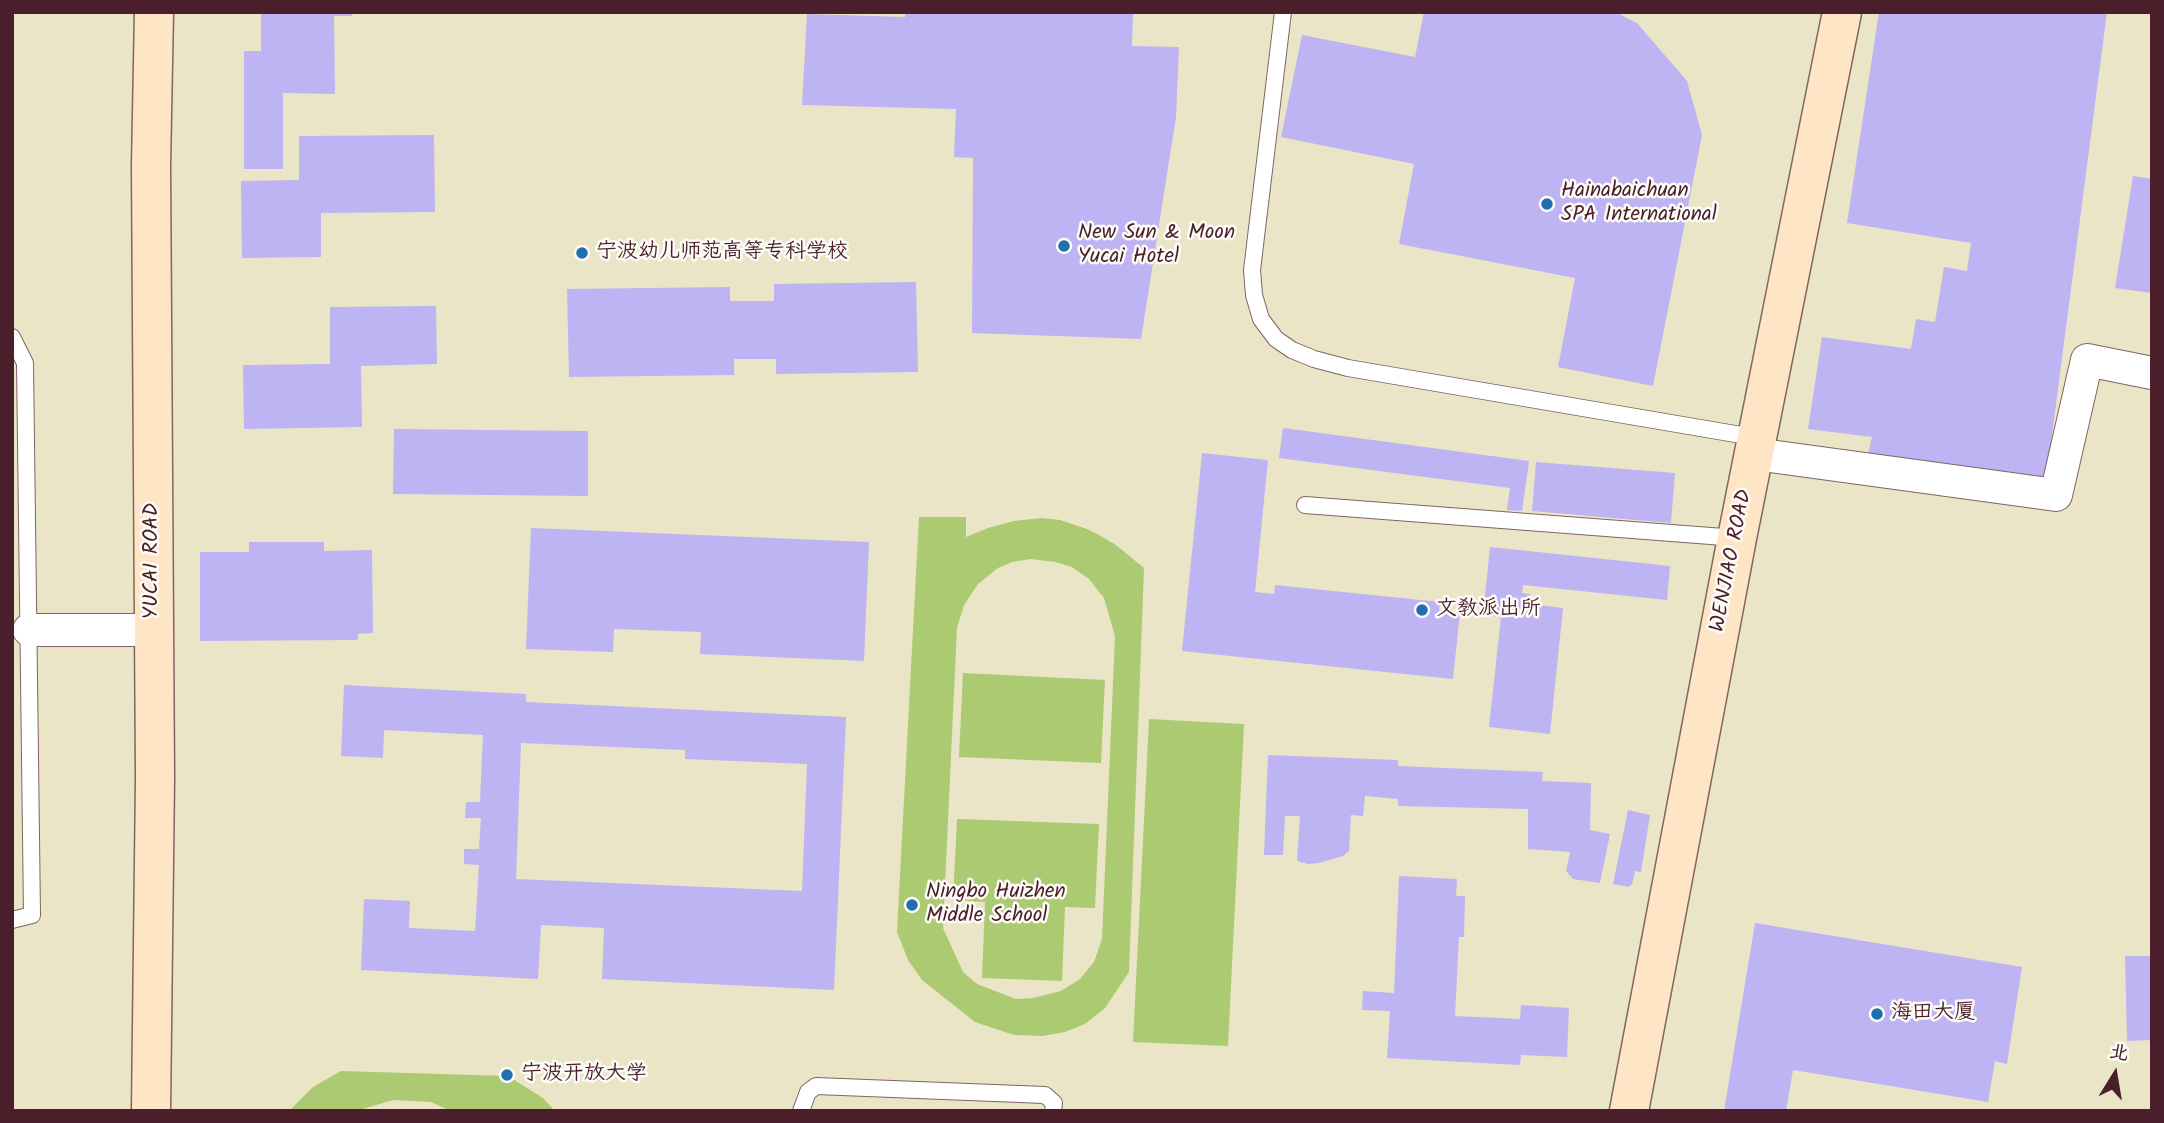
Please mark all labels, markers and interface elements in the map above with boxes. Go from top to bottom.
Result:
place label: Hainabaichuan SPA International [1561,179,1717,229]
marker: Hainabaichuan SPA International [1539,196,1555,212]
place label: New Sun & Moon Yucai Hotel [1078,221,1235,271]
marker: New Sun & Moon Yucai Hotel [1056,238,1072,254]
place label: 宁波幼儿师范高等专科学校 [596,240,848,266]
marker: 宁波幼儿师范高等专科学校 [574,245,590,261]
street label: WENJIAO ROAD [1707,488,1759,634]
street label: YUCAI ROAD [140,503,166,619]
place label: 文教派出所 [1436,597,1541,623]
marker: 文教派出所 [1414,602,1430,618]
place label: Ningbo Huizhen Middle School [926,880,1066,930]
marker: Ningbo Huizhen Middle School [904,897,920,913]
place label: 海田大厦 [1891,1001,1975,1027]
marker: 海田大厦 [1869,1006,1885,1022]
text: 北 [2107,1037,2131,1070]
north arrow [2080,1039,2150,1109]
place label: 宁波开放大学 [521,1062,647,1088]
marker: 宁波开放大学 [499,1067,515,1083]

